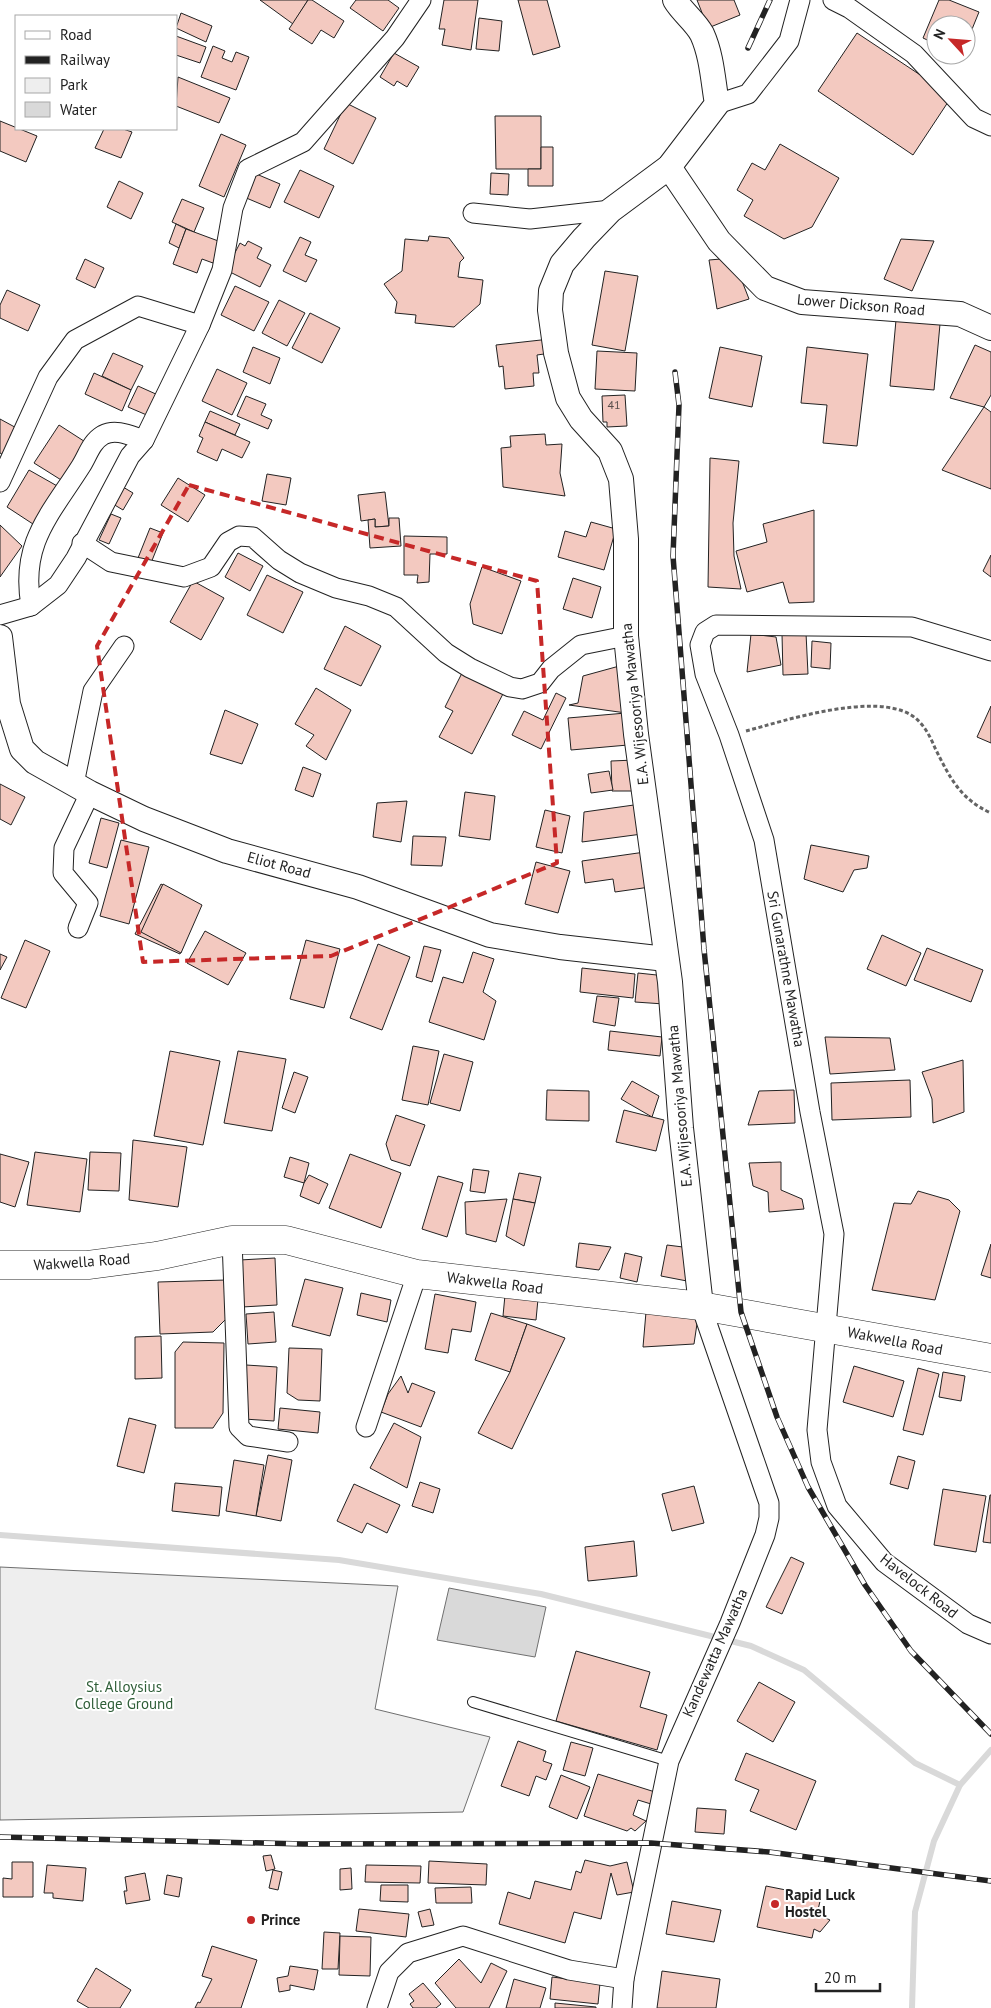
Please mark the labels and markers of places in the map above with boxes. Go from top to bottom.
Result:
place label: Rapid Luck Hostel [785,1885,856,1921]
marker: Rapid Luck Hostel [769,1898,781,1910]
place label: Prince [261,1910,301,1929]
marker: Prince [245,1914,257,1926]

